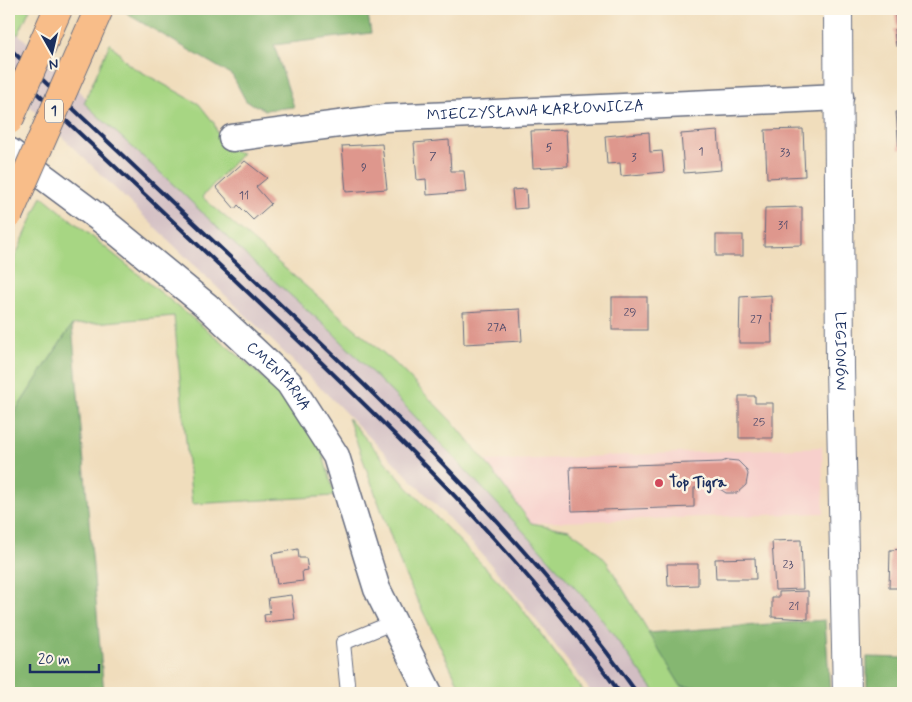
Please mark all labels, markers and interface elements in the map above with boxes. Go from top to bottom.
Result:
north arrow [28,28,78,78]
text: N [48,54,60,73]
street label: MIECZYSŁAWA KARŁOWICZA [426,96,645,126]
road number: 1 [45,100,63,122]
house number: 5 [545,140,553,156]
house number: 1 [698,144,704,160]
house number: 33 [780,145,790,161]
house number: 7 [429,149,437,165]
house number: 3 [631,150,637,166]
house number: 9 [361,160,367,176]
house number: 11 [239,188,249,204]
house number: 31 [778,218,788,234]
house number: 29 [623,305,637,321]
house number: 27 [750,312,762,328]
street label: LEGIONÓW [830,312,850,391]
house number: 27A [487,320,507,336]
street label: CMENTARNA [242,338,315,415]
house number: 25 [753,415,765,431]
place label: Top Tigra [669,473,728,494]
marker: Top Tigra [653,477,665,489]
house number: 23 [783,557,793,573]
house number: 21 [788,599,800,615]
scale bar [30,642,99,674]
text: 20 m [38,650,70,670]

